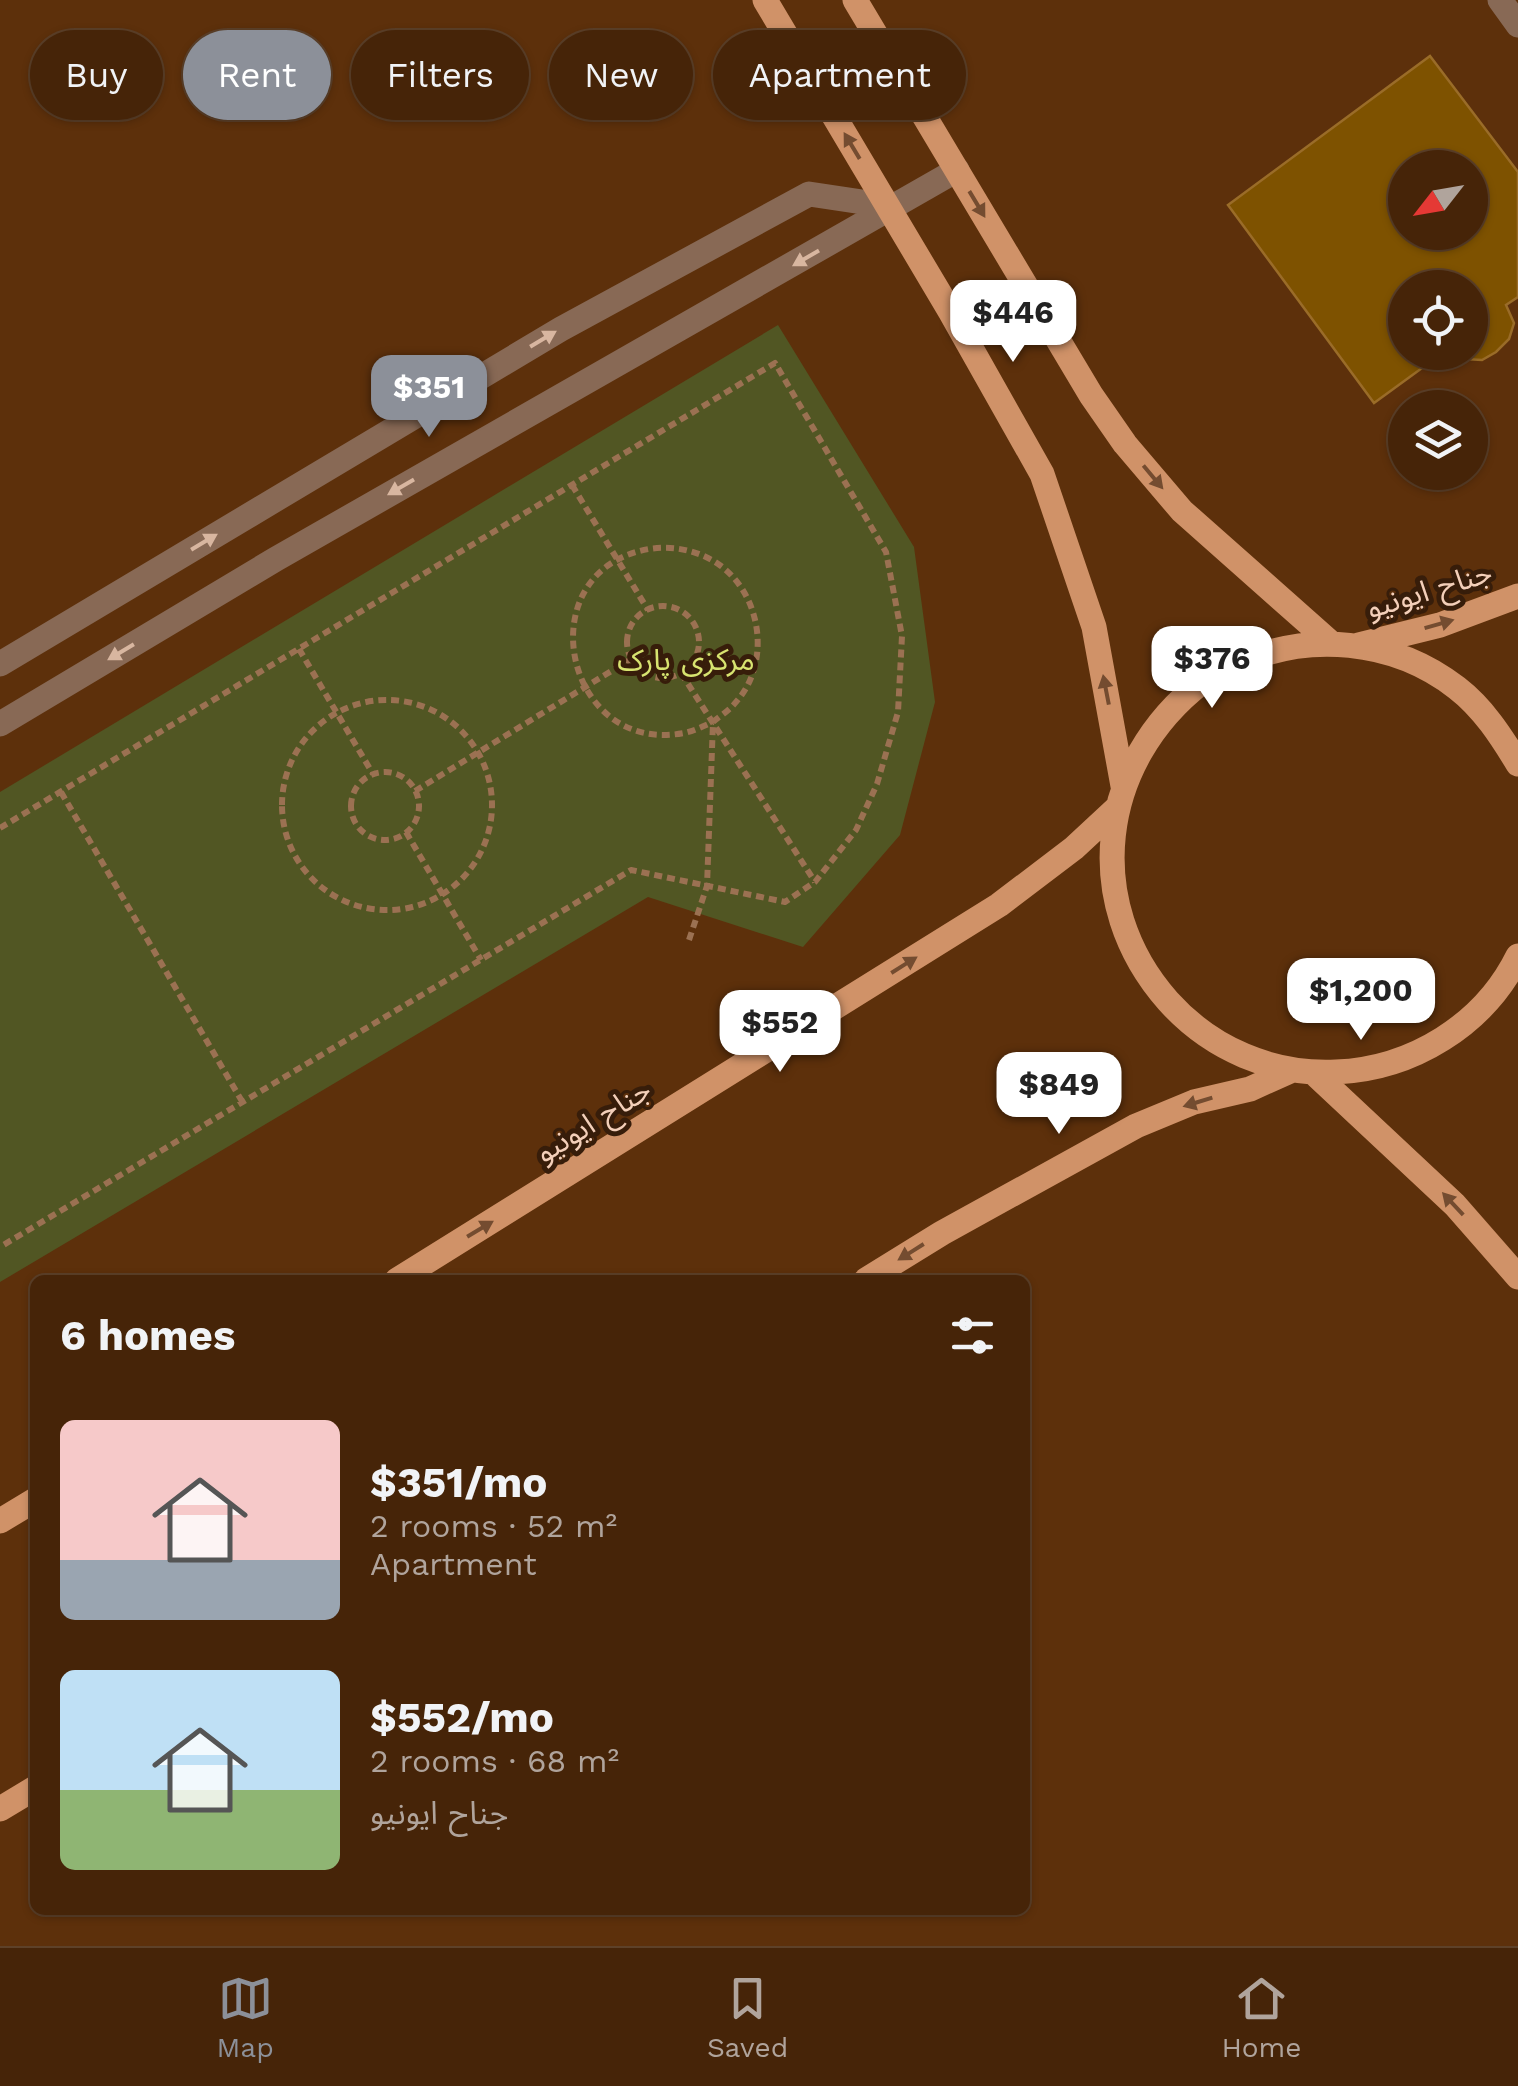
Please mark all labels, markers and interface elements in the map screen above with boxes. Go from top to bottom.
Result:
chip: Buy [30,30,163,120]
chip: Rent [183,30,331,120]
chip: Filters [351,30,529,120]
chip: New [549,30,693,120]
chip: Apartment [713,30,966,120]
one-way arrow [844,132,861,160]
north arrow [1388,150,1488,250]
map controls [1388,150,1488,490]
one-way arrow [968,190,985,218]
one-way arrow [791,249,820,266]
button: locate [1388,270,1488,370]
pin: $446 [954,280,1072,365]
text: $446 [972,293,1054,331]
one-way arrow [529,331,557,348]
pin: $351 [370,355,488,440]
text: $351 [393,368,465,406]
button: layers [1388,390,1488,490]
one-way arrow [1141,464,1163,489]
one-way arrow [387,479,416,496]
one-way arrow [190,534,218,551]
street label: جناح ایونیو [1362,554,1497,630]
one-way arrow [1425,616,1455,631]
pin: $376 [1153,626,1271,711]
text: $376 [1174,639,1250,677]
park label: مرکزی پارک [617,642,755,679]
one-way arrow [107,643,135,660]
one-way arrow [1097,674,1113,705]
one-way arrow [891,956,918,974]
pin: $1,200 [1280,958,1442,1043]
text: $1,200 [1309,971,1413,1009]
pin: $552 [721,990,839,1075]
text: $552 [742,1003,818,1041]
pin: $849 [1000,1052,1118,1137]
text: $849 [1019,1065,1099,1103]
street label: جناح ایونیو [528,1071,660,1174]
one-way arrow [1182,1095,1213,1110]
one-way arrow [1442,1193,1465,1217]
one-way arrow [466,1221,494,1238]
one-way arrow [897,1243,925,1260]
icon: filters [945,1308,1000,1363]
text: 6 homes [60,1311,235,1360]
text: $351/mo [370,1458,547,1507]
icon: home [140,1460,260,1580]
text: 2 rooms · 52 m² [370,1507,617,1545]
text: Apartment [370,1545,537,1583]
text: $552/mo [370,1693,554,1742]
icon: home [140,1710,260,1830]
text: 2 rooms · 68 m² [370,1742,619,1780]
text: جناح ایونیو [370,1794,508,1832]
tab: Map [217,1971,274,2064]
tab: Saved [707,1971,788,2064]
tab: Home [1221,1971,1301,2064]

